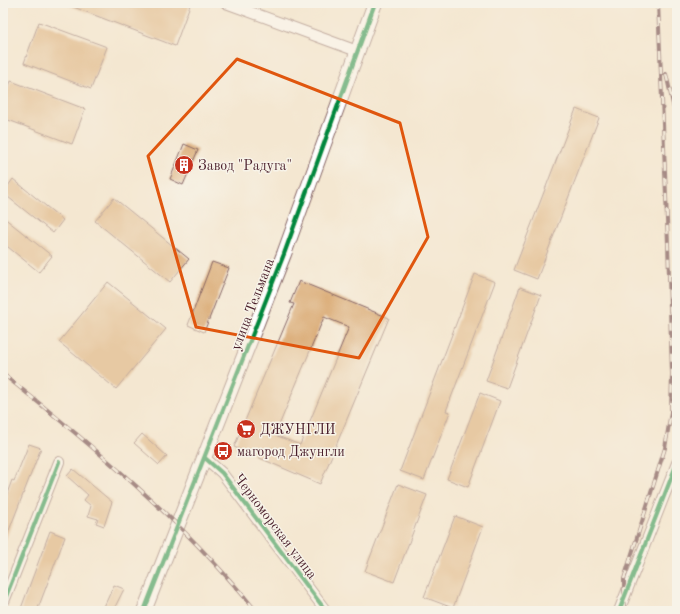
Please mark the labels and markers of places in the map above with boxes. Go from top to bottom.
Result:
building icon: Завод "Радуга" [173,154,195,176]
place label: Завод "Радуга" [198,159,292,173]
supermarket icon: ДЖУНГЛИ [235,418,257,440]
place label: ДЖУНГЛИ [260,423,336,437]
bus stop icon: магород Джунгли [212,440,234,462]
place label: магород Джунгли [237,445,345,459]

